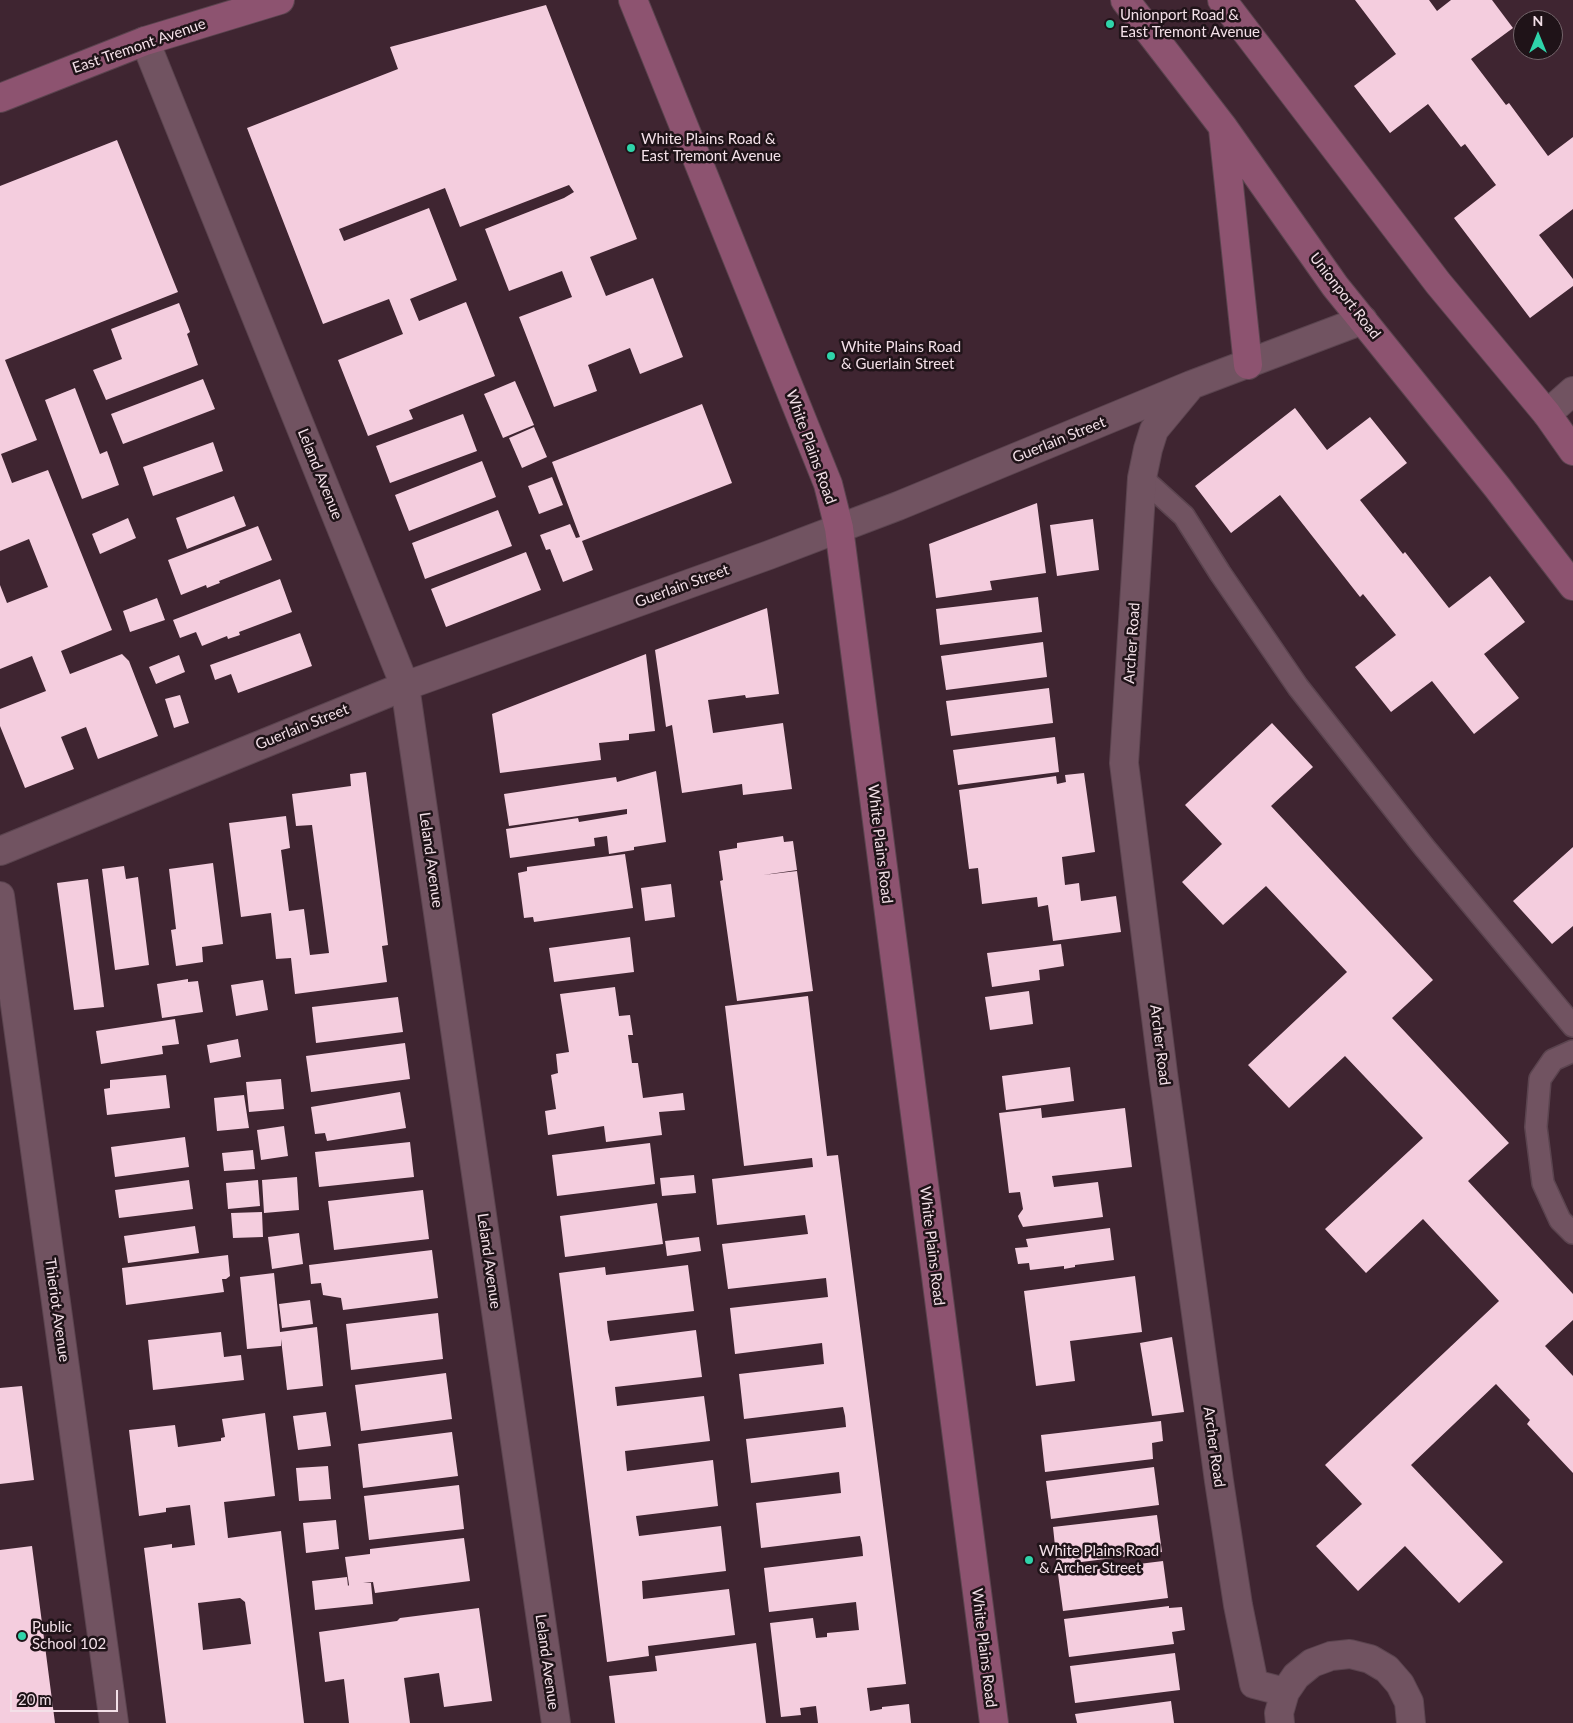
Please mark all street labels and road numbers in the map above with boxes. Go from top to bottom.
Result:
street label: East Tremont Avenue [70,15,208,77]
street label: Unionport Road [1306,249,1384,343]
street label: White Plains Road [782,388,840,506]
street label: Guerlain Street [1010,413,1108,467]
street label: Leland Avenue [294,426,346,522]
street label: Guerlain Street [632,561,732,611]
street label: Archer Road [1120,602,1144,684]
street label: Guerlain Street [253,700,351,754]
street label: White Plains Road [864,783,896,905]
street label: Leland Avenue [415,811,447,909]
street label: Archer Road [1146,1004,1174,1086]
street label: White Plains Road [916,1185,948,1307]
street label: Leland Avenue [473,1212,505,1310]
street label: Thieriot Avenue [41,1257,73,1363]
street label: Archer Road [1199,1405,1229,1489]
street label: White Plains Road [968,1587,1000,1709]
street label: Leland Avenue [531,1613,563,1711]

